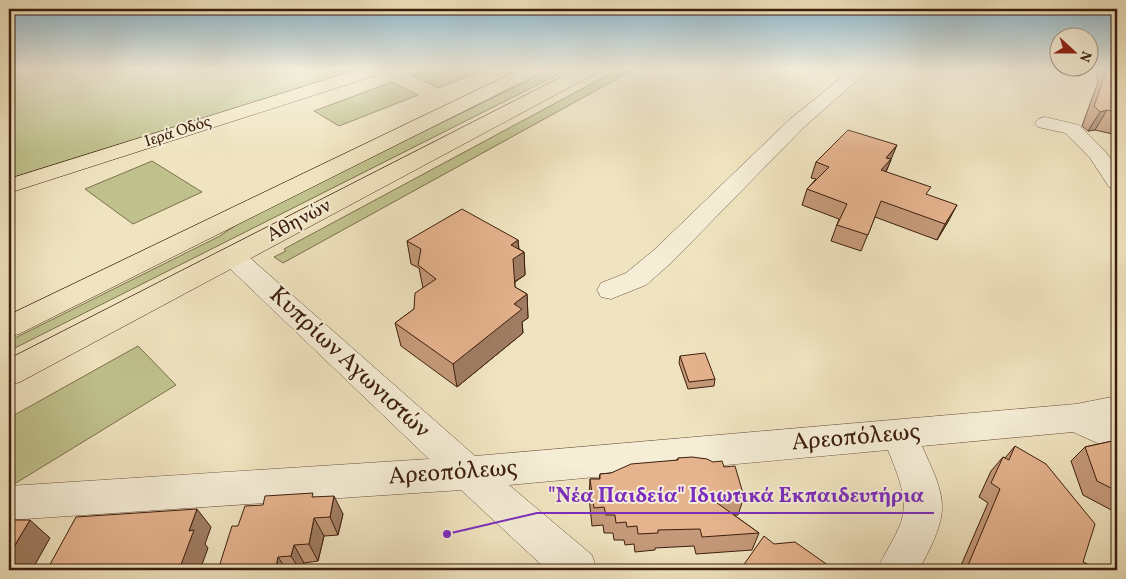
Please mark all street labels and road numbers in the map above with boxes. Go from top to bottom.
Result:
street label: Ιερά Οδός [142,111,214,153]
street label: Αθηνών [262,192,336,250]
street label: Κυπρίων Αγωνιστών [261,279,437,447]
street label: Αρεοπόλεως [790,415,922,461]
street label: Αρεοπόλεως [387,452,519,494]

